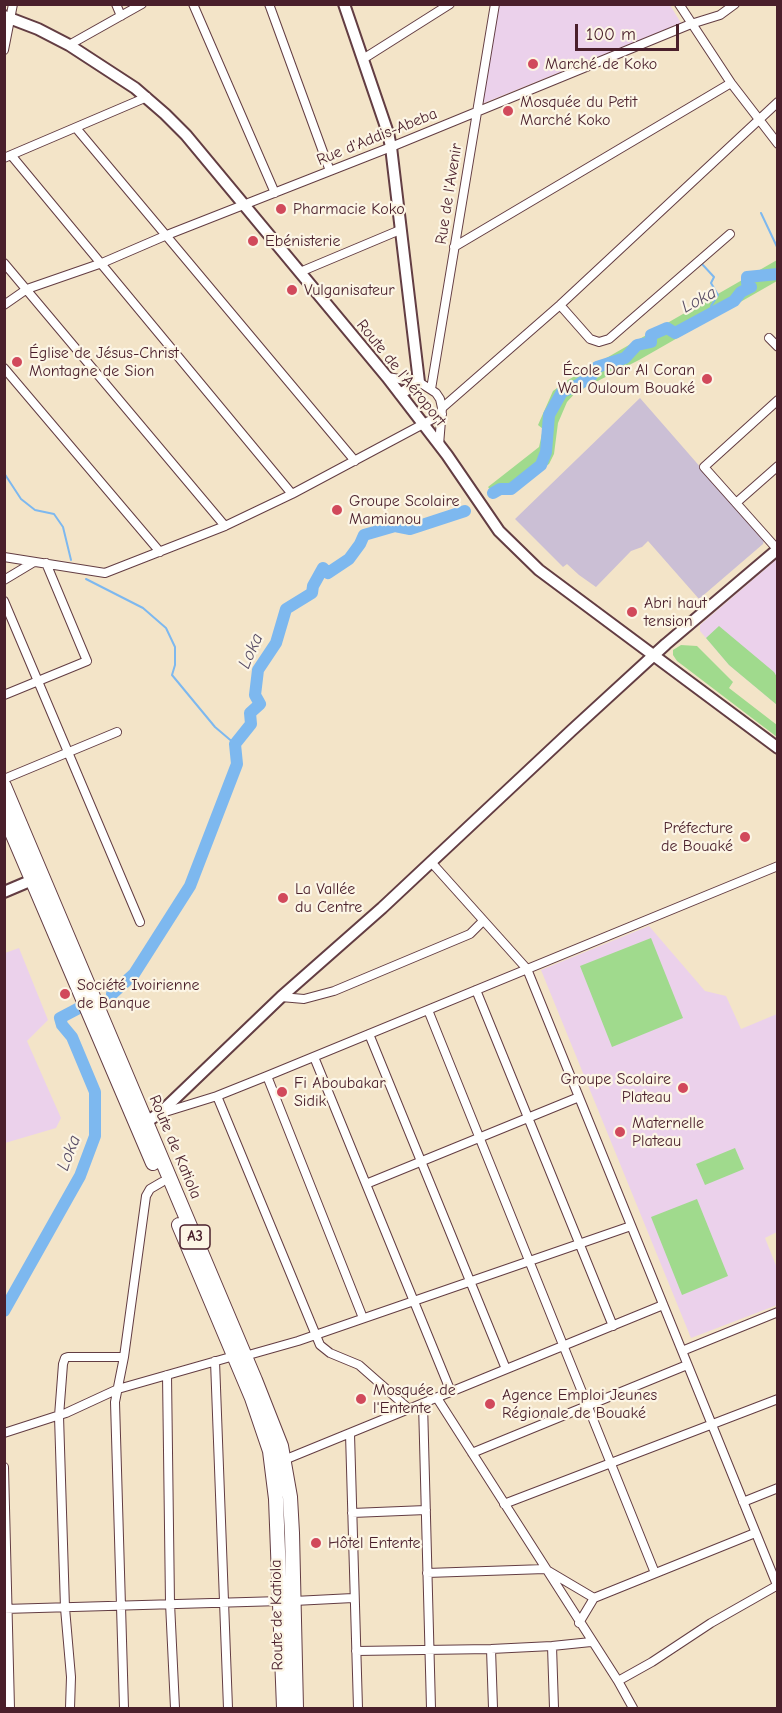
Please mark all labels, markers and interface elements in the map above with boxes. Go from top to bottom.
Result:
scale bar [578,12,682,50]
text: 100 m [586,24,636,45]
place label: Marché de Koko [545,54,657,74]
marker: Marché de Koko [526,57,540,71]
place label: Mosquée du Petit Marché Koko [520,92,637,130]
street label: Rue d'Addis-Abeba [314,104,440,170]
marker: Mosquée du Petit Marché Koko [501,104,515,118]
street label: Rue de l'Avenir [432,142,466,246]
place label: Pharmacie Koko [293,199,405,219]
marker: Pharmacie Koko [274,202,288,216]
place label: Ebénisterie [265,231,340,251]
marker: Ebénisterie [246,234,260,248]
place label: Vulganisateur [304,280,395,300]
water label: Loka [678,282,720,318]
marker: Vulganisateur [285,283,299,297]
street label: Route de l'Aéroport [352,316,450,430]
place label: Église de Jésus-Christ Montagne de Sion [29,343,179,381]
marker: Église de Jésus-Christ Montagne de Sion [10,355,24,369]
place label: École Dar Al Coran Wal Ouloum Bouaké [558,360,695,398]
marker: École Dar Al Coran Wal Ouloum Bouaké [700,372,714,386]
place label: Groupe Scolaire Mamianou [349,491,459,529]
marker: Groupe Scolaire Mamianou [330,503,344,517]
place label: Abri haut tension [644,593,707,631]
marker: Abri haut tension [625,605,639,619]
water label: Loka [234,630,268,672]
place label: Préfecture de Bouaké [661,818,733,856]
marker: Préfecture de Bouaké [738,830,752,844]
place label: La Vallée du Centre [295,879,362,917]
marker: La Vallée du Centre [276,891,290,905]
place label: Société Ivoirienne de Banque [77,975,200,1013]
marker: Société Ivoirienne de Banque [58,987,72,1001]
place label: Groupe Scolaire Plateau [561,1069,671,1107]
place label: Fi Aboubakar Sidik [294,1073,386,1111]
marker: Groupe Scolaire Plateau [676,1081,690,1095]
marker: Fi Aboubakar Sidik [275,1085,289,1099]
street label: Route de Katiola [144,1092,206,1202]
place label: Maternelle Plateau [632,1113,704,1151]
marker: Maternelle Plateau [613,1125,627,1139]
water label: Loka [52,1132,86,1174]
road number: A3 [180,1225,210,1249]
place label: Mosquée de l'Entente [373,1380,456,1418]
place label: Agence Emploi Jeunes Régionale de Bouaké [502,1385,657,1423]
marker: Mosquée de l'Entente [354,1392,368,1406]
marker: Agence Emploi Jeunes Régionale de Bouaké [483,1397,497,1411]
place label: Hôtel Entente [328,1533,420,1553]
marker: Hôtel Entente [309,1536,323,1550]
street label: Route de Katiola [266,1559,288,1671]

